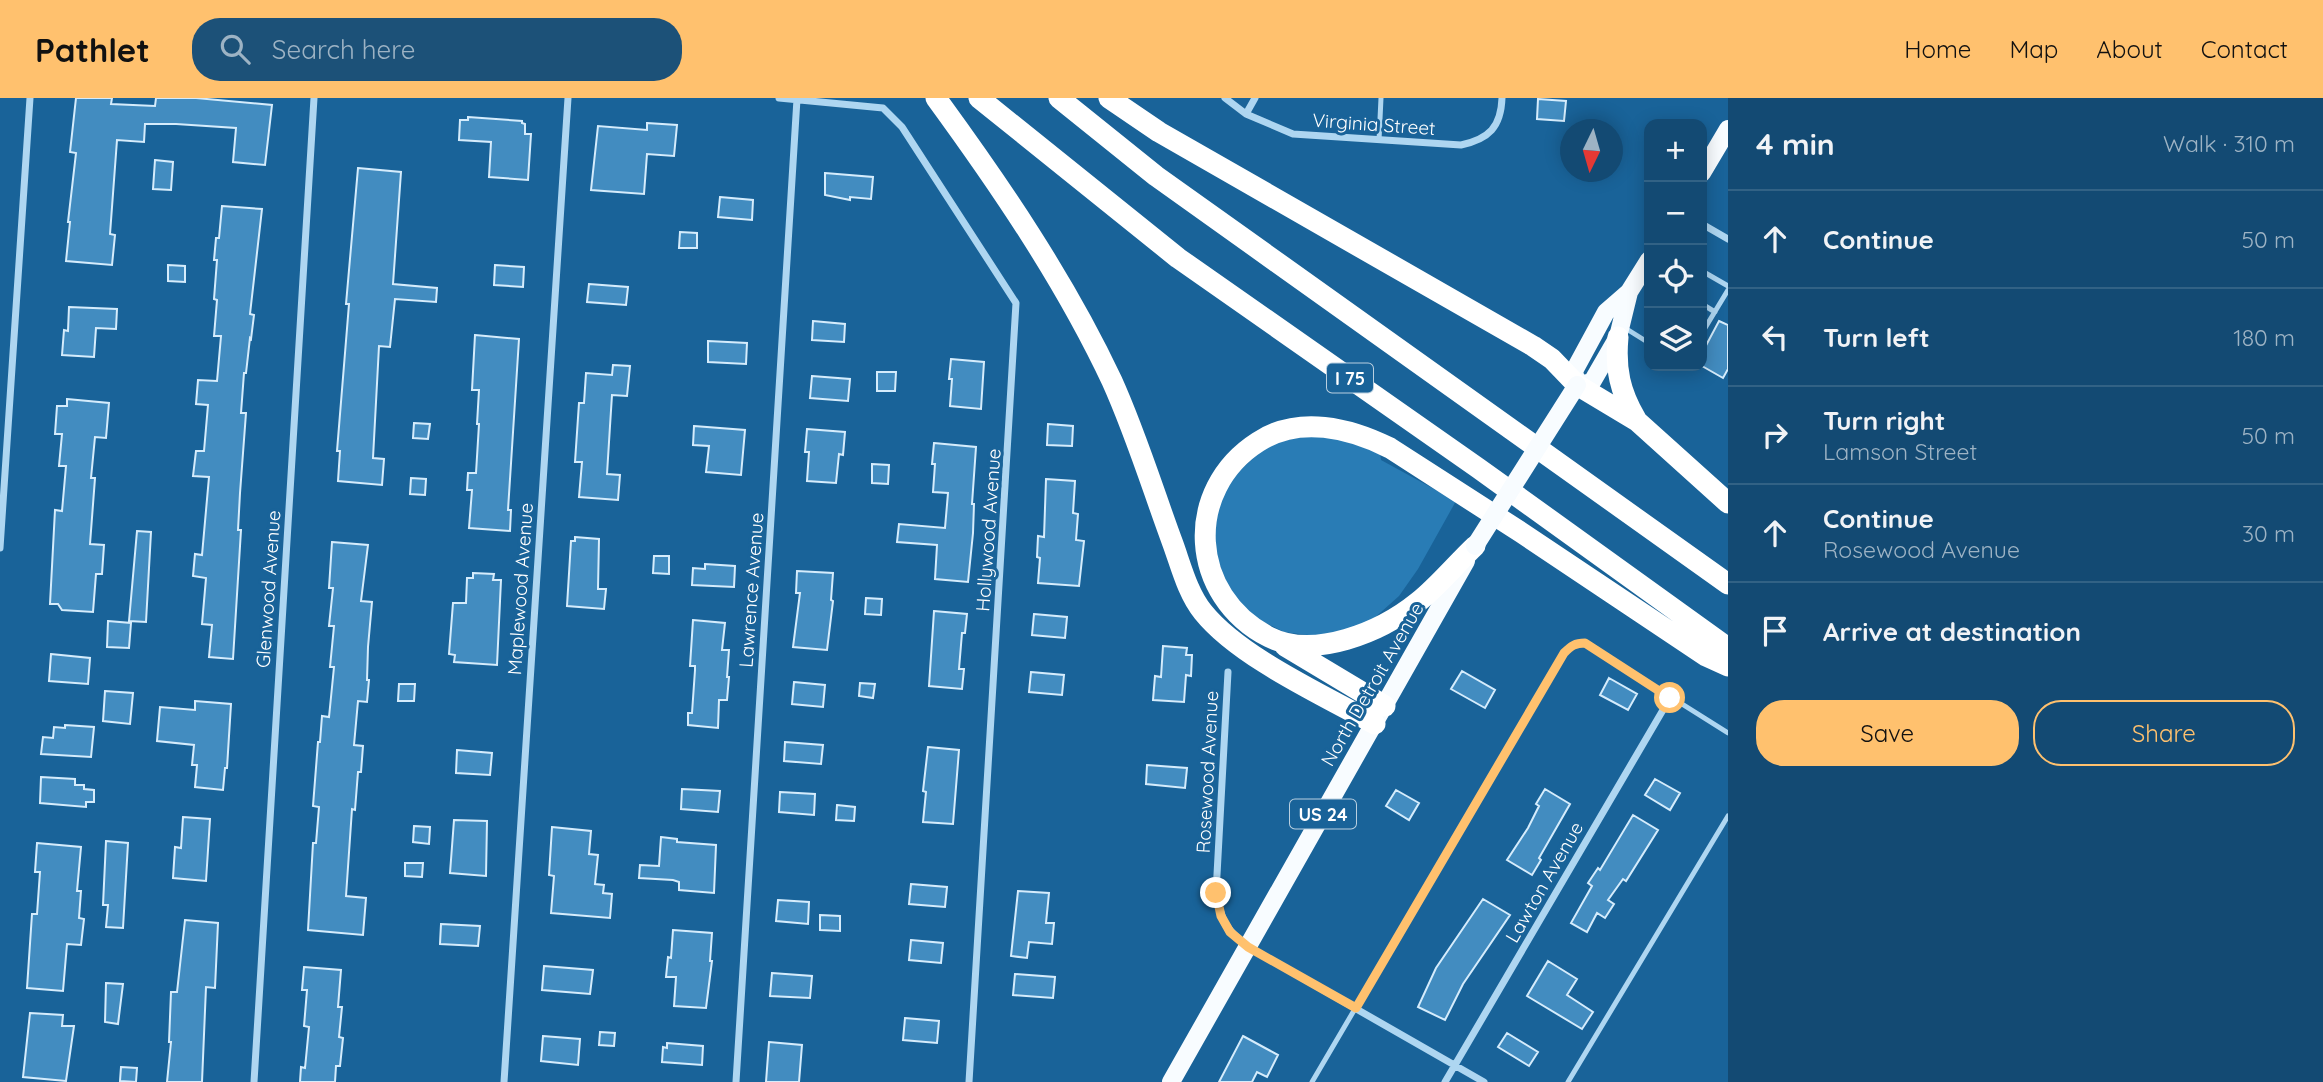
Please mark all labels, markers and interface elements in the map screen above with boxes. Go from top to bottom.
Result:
search box [192,18,682,81]
text: Pathlet [35,29,150,70]
icon: search [216,30,254,68]
text: Search here [272,33,415,66]
text: Home [1904,34,1971,64]
text: Map [2009,34,2058,64]
text: About [2096,34,2163,64]
text: Contact [2201,34,2288,64]
street label: Virginia Street [1312,108,1436,140]
north arrow [1560,119,1623,182]
map controls [1644,119,1707,371]
button: + [1644,119,1707,182]
text: 4 min [1756,125,1835,163]
text: Walk · 310 m [2163,129,2295,158]
button: − [1644,182,1707,245]
icon: ahead [1756,220,1794,258]
text: Continue [1823,223,1934,256]
text: 50 m [2242,225,2295,254]
button: locate [1644,245,1707,308]
button: layers [1644,308,1707,371]
icon: left [1756,318,1794,356]
text: Turn left [1823,321,1930,354]
text: 180 m [2233,323,2295,352]
road number: I 75 [1327,364,1373,392]
text: Turn right [1823,404,1945,437]
icon: right [1756,416,1794,454]
text: 50 m [2242,421,2295,450]
text: Lamson Street [1823,437,1977,466]
street label: Hollywood Avenue [970,448,1006,612]
street label: Maplewood Avenue [502,502,538,676]
text: Continue [1823,502,1934,535]
street label: Glenwood Avenue [251,509,285,669]
street label: Lawrence Avenue [734,512,768,668]
icon: ahead [1756,514,1794,552]
text: 30 m [2242,519,2295,548]
text: Rosewood Avenue [1823,535,2020,564]
street label: North Detroit Avenue [1315,598,1429,770]
icon: arrive [1756,612,1794,650]
text: Arrive at destination [1823,615,2081,648]
route start [1654,682,1685,713]
street label: Rosewood Avenue [1191,690,1223,854]
button: Save [1756,700,2019,766]
button: Share [2033,700,2295,766]
road number: US 24 [1290,800,1356,828]
street label: Lawton Avenue [1500,817,1588,947]
route end [1200,877,1231,908]

